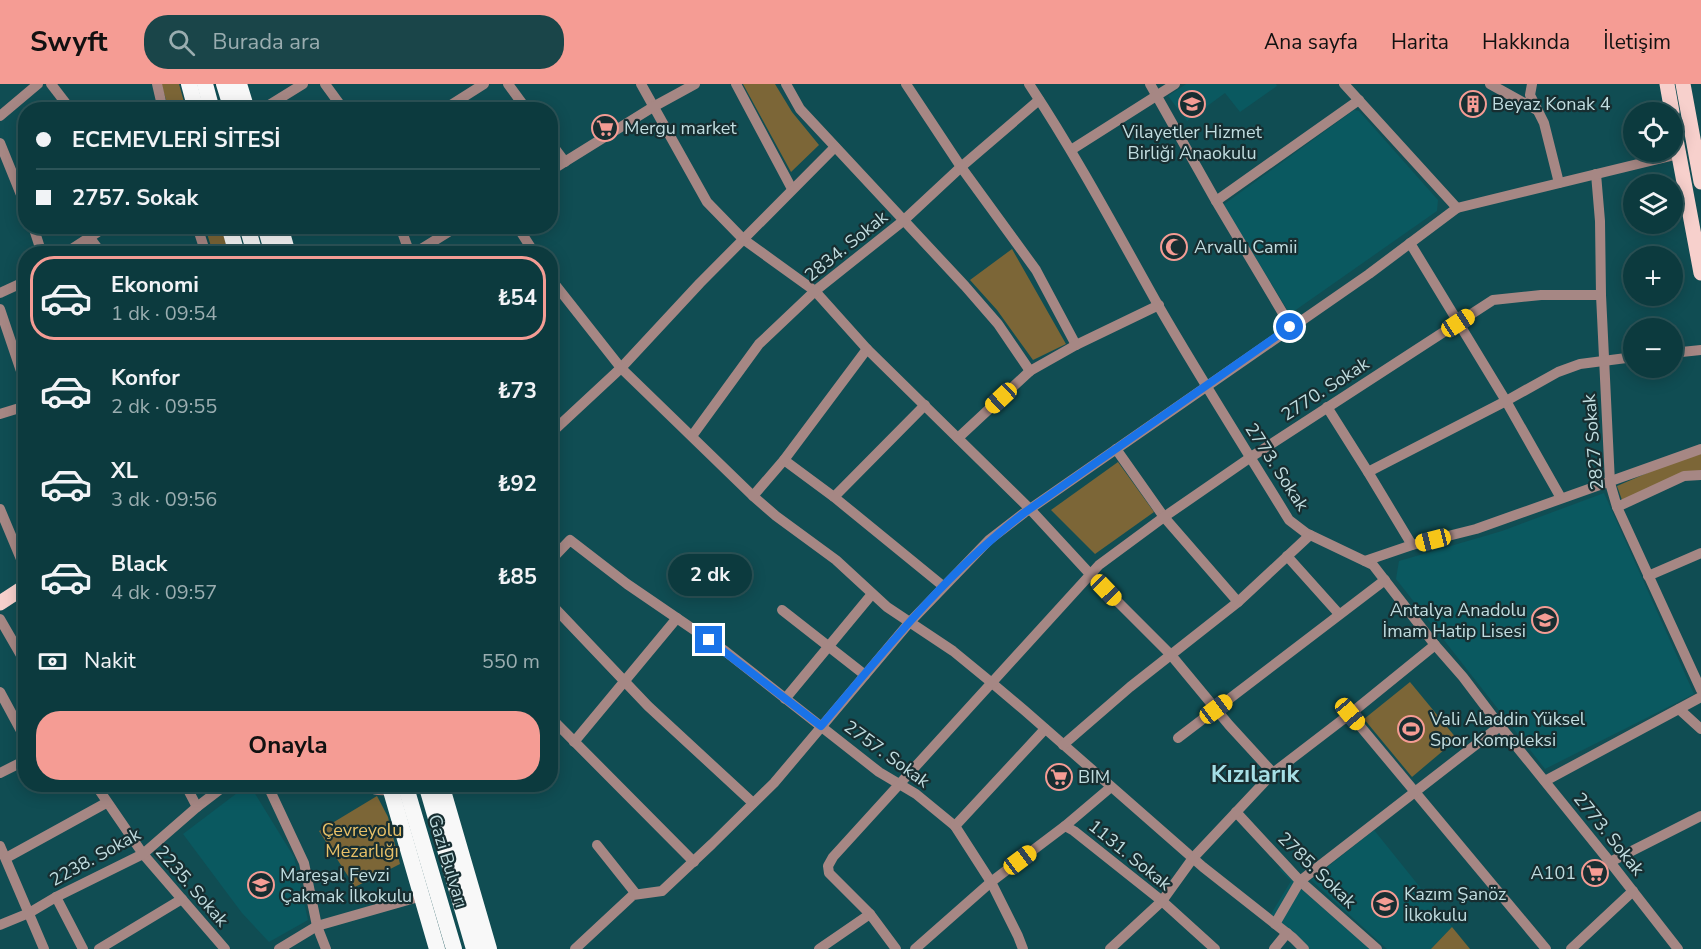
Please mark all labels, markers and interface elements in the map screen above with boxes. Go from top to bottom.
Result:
search box [144,15,564,69]
text: Swyft [30,23,108,61]
icon: search [165,26,198,59]
text: Burada ara [213,27,320,57]
text: Ana sayfa [1264,28,1358,56]
text: Harita [1391,28,1449,56]
text: Hakkında [1482,28,1570,56]
text: İletişim [1603,28,1671,56]
school or university icon: Vilayetler Hizmet Birliği Anaokulu [1177,89,1207,119]
building icon: Beyaz Konak 4 [1458,89,1488,119]
place label: Beyaz Konak 4 [1492,92,1611,116]
map controls [1623,102,1683,378]
button: locate [1623,102,1683,162]
supermarket icon: Mergu market [590,113,620,143]
place label: Mergu market [624,116,737,140]
place label: Vilayetler Hizmet Birliği Anaokulu [1121,120,1263,165]
text: ECEMEVLERİ SİTESİ [72,125,280,155]
button: layers [1623,174,1683,234]
text: 2757. Sokak [72,183,198,213]
street label: 2834. Sokak [799,204,893,287]
mosque icon: Arvallı Camii [1159,232,1189,262]
place label: Arvallı Camii [1194,235,1297,259]
button: + [1623,246,1683,306]
text: Ekonomi [111,270,199,300]
icon: car [39,271,93,325]
text: ₺54 [497,283,537,313]
text: 1 dk · 09:54 [111,300,217,327]
car [1438,306,1478,340]
route start [1276,313,1303,340]
button: − [1623,318,1683,378]
street label: 2770. Sokak [1276,351,1374,426]
text: Konfor [111,363,180,393]
icon: car [39,364,93,418]
text: ₺73 [497,376,537,406]
car [982,379,1020,417]
street label: 2827 Sokak [1577,392,1609,491]
text: 2 dk · 09:55 [111,393,217,420]
street label: 2773. Sokak [1240,418,1315,516]
text: XL [111,456,138,486]
icon: car [39,457,93,511]
text: ₺92 [497,469,537,499]
text: 3 dk · 09:56 [111,486,217,513]
car [1413,527,1453,553]
text: Black [111,549,167,579]
icon: car [39,550,93,604]
callout: 2 dk [667,553,751,595]
text: 2 dk [690,561,730,588]
text: ₺85 [497,562,537,592]
car [1087,571,1125,609]
text: 4 dk · 09:57 [111,579,217,606]
place label: Antalya Anadolu İmam Hatip Lisesi [1383,598,1526,643]
school or university icon: Antalya Anadolu İmam Hatip Lisesi [1530,605,1560,635]
route end [695,626,722,653]
icon: cash [36,645,69,678]
text: Nakit [84,646,136,676]
text: 550 m [482,648,540,675]
car [1196,691,1236,727]
car [1332,694,1368,734]
place label: Vali Aladdin Yüksel Spor Kompleksi [1429,707,1586,752]
button: Onayla [36,711,540,780]
sports icon: Vali Aladdin Yüksel Spor Kompleksi [1396,714,1426,744]
street label: 2757. Sokak [839,715,935,794]
district label: Kızılarık [1211,758,1300,790]
supermarket icon: BIM [1044,762,1074,792]
place label: BIM [1078,765,1110,789]
street label: 2773. Sokak [1568,787,1651,881]
street label: Gazi Bulvarı [422,811,474,911]
street label: 1131. Sokak [1083,814,1177,897]
park label: Çevreyolu Mezarlığı [322,818,402,863]
street label: 2238. Sokak [45,822,146,892]
street label: 2785. Sokak [1273,826,1362,914]
street label: 2235. Sokak [150,840,235,933]
car [1000,842,1040,878]
supermarket icon: A101 [1580,858,1610,888]
place label: A101 [1530,861,1576,885]
place label: Mareşal Fevzi Çakmak İlkokulu [280,863,412,908]
school or university icon: Mareşal Fevzi Çakmak İlkokulu [246,870,276,900]
place label: Kazım Şanöz İlkokulu [1404,882,1506,927]
school or university icon: Kazım Şanöz İlkokulu [1370,889,1400,919]

